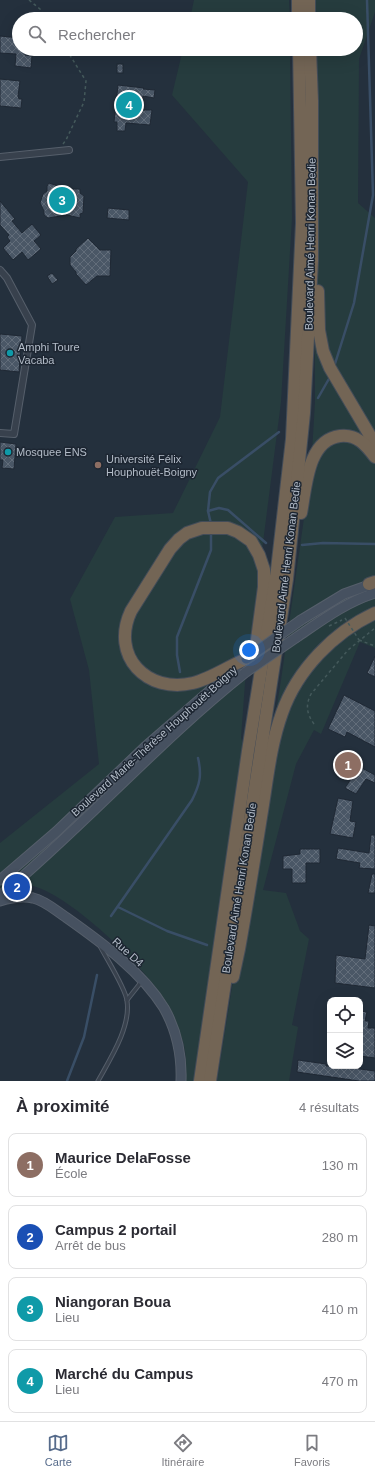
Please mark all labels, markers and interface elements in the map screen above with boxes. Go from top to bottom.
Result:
search box [12,12,363,56]
icon: search [26,23,48,45]
text: Rechercher [58,26,136,43]
pin: 4 [116,90,142,120]
street label: Boulevard Aimé Henri Konan Bedie [302,158,318,330]
pin: 3 [49,185,75,215]
place label: Amphi Toure Vacaba [18,341,80,366]
marker: Amphi Toure Vacaba [5,348,15,358]
place label: Mosquee ENS [16,446,87,458]
marker: Mosquee ENS [3,447,13,457]
place label: Université Félix Houphouët-Boigny [106,453,198,478]
marker: Université Félix Houphouët-Boigny [93,460,103,470]
street label: Boulevard Aimé Henri Konan Bedie [270,481,302,653]
your location [239,640,259,660]
street label: Boulevard Marie-Thérèse Houphouët-Boigny [69,663,239,818]
pin: 1 [335,750,361,780]
street label: Boulevard Aimé Henri Konan Bedie [220,802,258,974]
pin: 2 [4,872,30,902]
street label: Rue D4 [110,935,146,969]
map controls [327,997,363,1069]
button: locate [327,997,363,1033]
button: layers [327,1033,363,1069]
text: À proximité [16,1097,110,1116]
text: 4 résultats [299,1100,359,1115]
text: Maurice DelaFosse [55,1149,191,1166]
text: 1 [26,1158,34,1173]
text: 130 m [322,1158,358,1173]
text: École [55,1166,88,1181]
text: Campus 2 portail [55,1221,177,1238]
text: 2 [26,1230,34,1245]
text: 280 m [322,1230,358,1245]
text: Arrêt de bus [55,1238,126,1253]
text: Niangoran Boua [55,1293,171,1310]
text: 3 [26,1302,34,1317]
text: 410 m [322,1302,358,1317]
text: Lieu [55,1310,80,1325]
text: Marché du Campus [55,1365,193,1382]
text: 4 [26,1374,34,1389]
text: 470 m [322,1374,358,1389]
text: Lieu [55,1382,80,1397]
tab: Carte [45,1432,72,1468]
tab: Itinéraire [162,1432,204,1468]
tab: Favoris [294,1432,330,1468]

